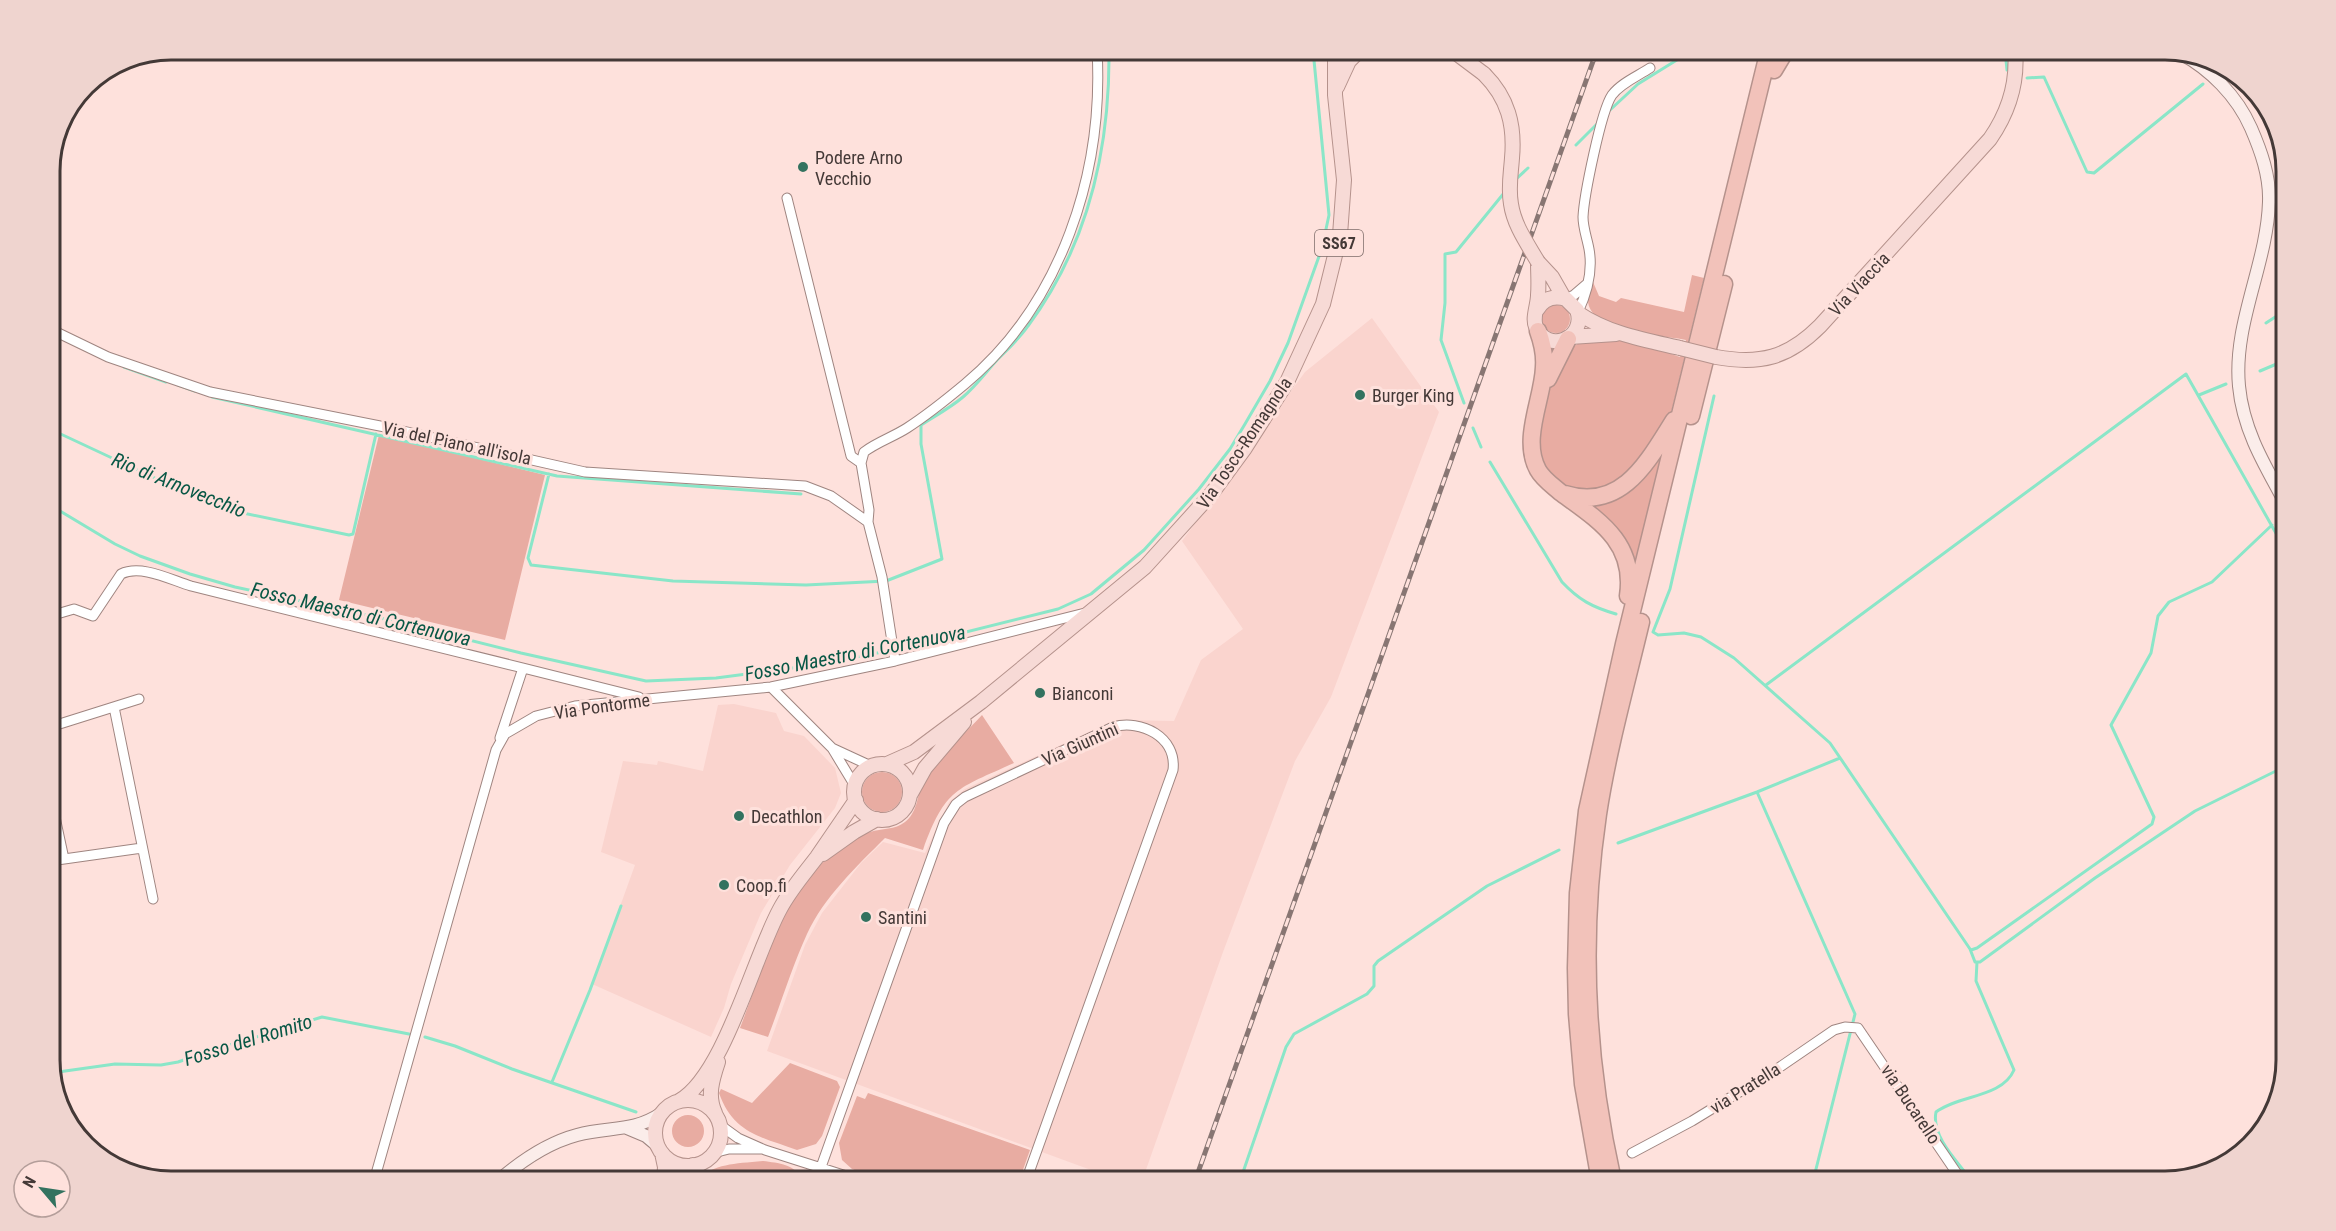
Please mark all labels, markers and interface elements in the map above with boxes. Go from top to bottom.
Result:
place label: Podere Arno Vecchio [815,147,903,189]
marker: Podere Arno Vecchio [796,160,810,174]
road number: SS67 [1315,230,1363,256]
street label: Via Viaccia [1824,248,1894,320]
street label: Via Tosco-Romagnola [1192,373,1296,513]
place label: Burger King [1372,385,1454,406]
marker: Burger King [1353,388,1367,402]
street label: Via del Piano all'isola [381,417,533,469]
water label: Rio di Arnovecchio [108,447,250,523]
water label: Fosso Maestro di Cortenuova [249,577,473,651]
water label: Fosso Maestro di Cortenuova [742,620,968,686]
place label: Bianconi [1052,683,1114,704]
marker: Bianconi [1033,686,1047,700]
street label: Via Pontorme [553,689,651,723]
street label: Via Giuntini [1039,718,1121,770]
place label: Decathlon [751,806,823,827]
marker: Decathlon [732,809,746,823]
place label: Coop.fi [736,875,787,896]
marker: Coop.fi [717,878,731,892]
place label: Santini [878,907,927,928]
marker: Santini [859,910,873,924]
water label: Fosso del Romito [181,1009,315,1071]
street label: via Pratella [1706,1058,1784,1118]
street label: via Bucarello [1877,1060,1945,1148]
north arrow [12,1159,72,1219]
text: N [19,1173,40,1191]

